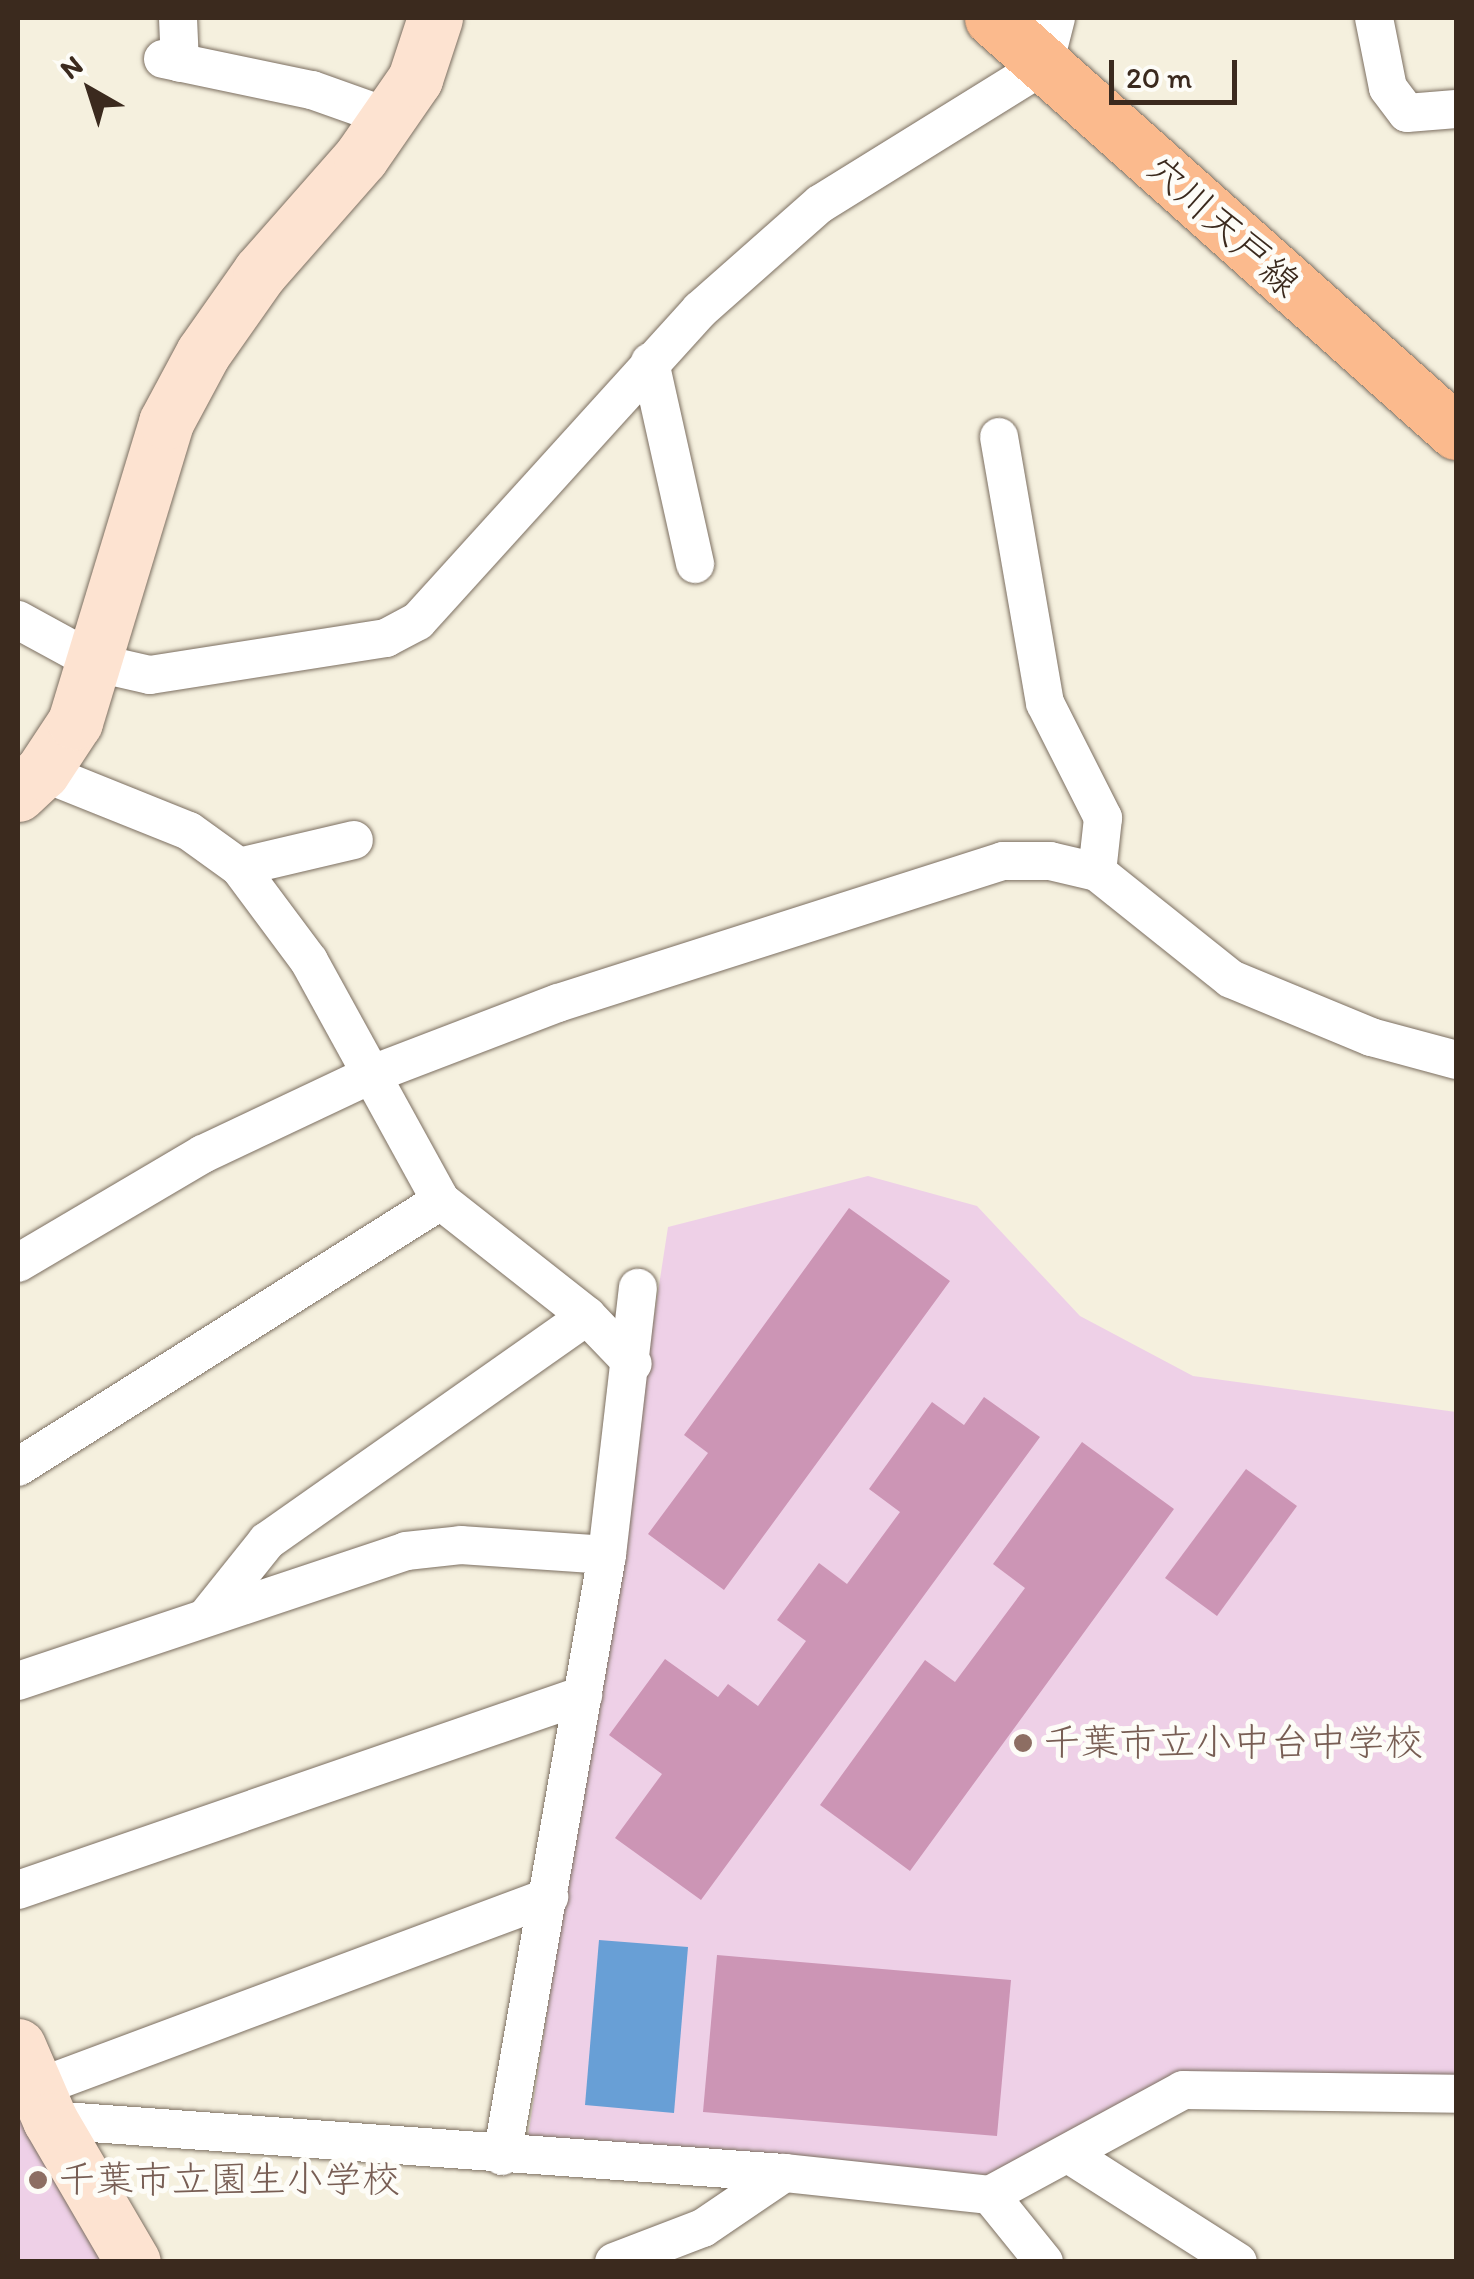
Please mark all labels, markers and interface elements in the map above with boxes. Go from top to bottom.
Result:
north arrow [40,40,140,140]
scale bar [1114,40,1242,102]
text: N [53,48,89,86]
text: 20 m [1126,59,1192,96]
street label: 穴川天戸線 [1137,145,1309,307]
place label: 千葉市立小中台中学校 [1043,1720,1423,1766]
marker: 千葉市立小中台中学校 [1012,1732,1034,1754]
place label: 千葉市立園生小学校 [58,2157,400,2203]
marker: 千葉市立園生小学校 [27,2169,49,2191]

